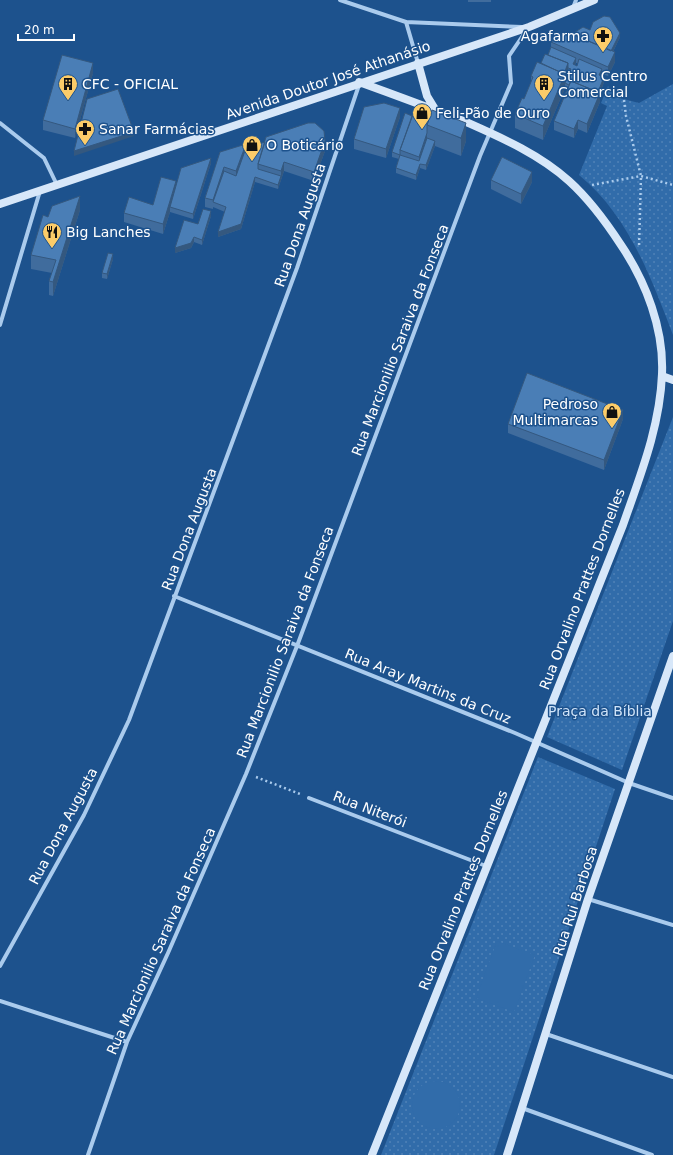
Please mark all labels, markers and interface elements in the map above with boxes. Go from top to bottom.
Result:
scale bar [18,16,74,42]
text: 20 m [24,23,55,37]
pharmacy icon: Agafarma [592,25,614,53]
place label: Agafarma [521,28,589,44]
street label: Avenida Doutor José Athanásio [224,37,432,123]
place label: Stilus Centro Comercial [558,68,648,100]
building icon: CFC - OFICIAL [57,73,79,101]
building icon: Stilus Centro Comercial [533,73,555,101]
place label: CFC - OFICIAL [82,76,178,92]
shop icon: Feli-Pão de Ouro [411,102,433,130]
place label: Feli-Pão de Ouro [436,105,550,121]
pharmacy icon: Sanar Farmácias [74,118,96,146]
place label: Sanar Farmácias [99,121,215,137]
shop icon: O Boticário [241,134,263,162]
place label: O Boticário [266,137,344,153]
street label: Rua Dona Augusta [271,161,329,289]
restaurant icon: Big Lanches [41,221,63,249]
street label: Rua Marcionilio Saraiva da Fonseca [348,222,452,458]
place label: Big Lanches [66,224,151,240]
place label: Pedroso Multimarcas [513,396,598,428]
shop icon: Pedroso Multimarcas [601,401,623,429]
street label: Rua Dona Augusta [158,466,220,592]
street label: Rua Orvalino Prattes Dornelles [536,486,628,692]
street label: Rua Marcionilio Saraiva da Fonseca [233,524,337,760]
street label: Rua Aray Martins da Cruz [343,645,513,727]
park label: Praça da Bíblia [548,703,652,719]
street label: Rua Dona Augusta [25,765,101,887]
street label: Rua Niterói [331,788,409,830]
street label: Rua Orvalino Prattes Dornelles [415,788,511,992]
street label: Rua Marcionilio Saraiva da Fonseca [103,825,219,1057]
street label: Rua Rui Barbosa [550,844,600,958]

